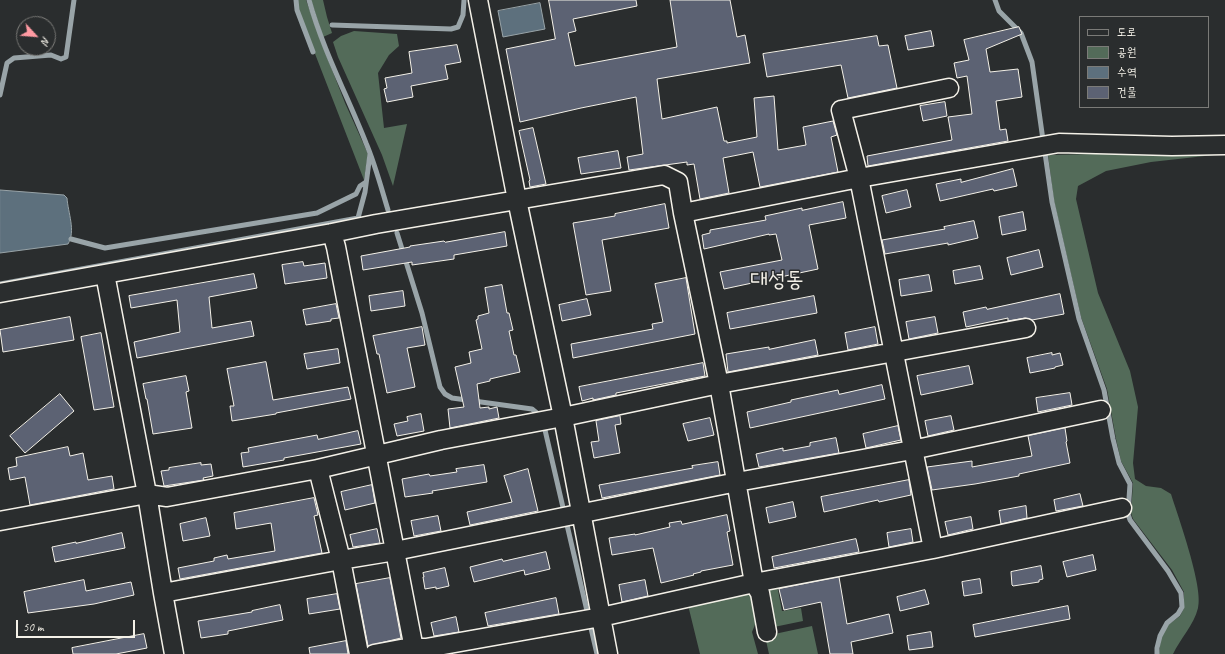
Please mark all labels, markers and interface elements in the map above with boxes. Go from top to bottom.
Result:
north arrow [16,16,56,56]
legend [1079,16,1209,108]
text: 도로 [1117,24,1136,40]
text: N [38,35,54,47]
text: 공원 [1117,44,1136,60]
text: 수역 [1117,64,1136,80]
text: 건물 [1117,84,1136,100]
district label: 대성동 [750,267,804,293]
scale bar [18,612,137,638]
text: 50 m [23,619,43,635]

